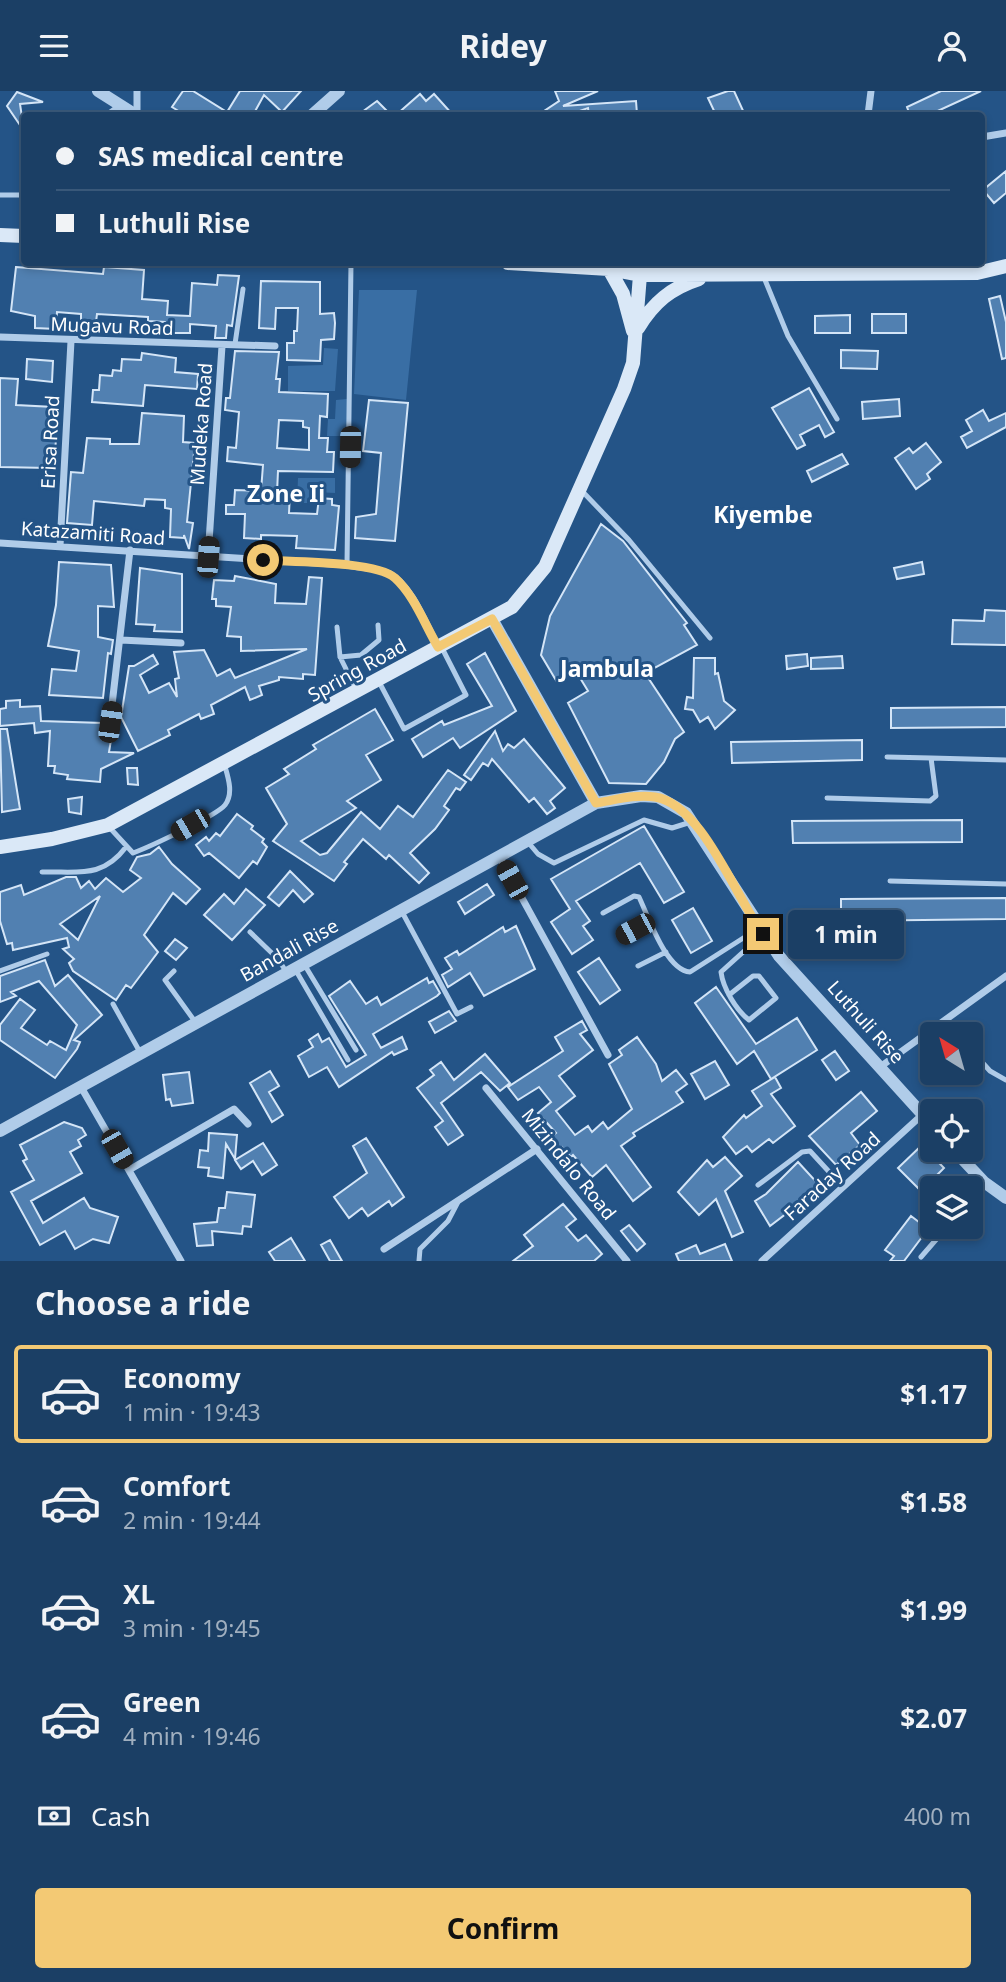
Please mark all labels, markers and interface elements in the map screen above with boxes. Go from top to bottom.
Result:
text: Ridey [459,24,547,67]
icon: menu [35,27,73,65]
icon: person [933,27,971,65]
text: SAS medical centre [98,138,344,174]
text: Luthuli Rise [98,205,250,241]
street label: Mugavu Road [50,311,174,341]
street label: Mudeka Road [184,362,218,486]
street label: Erisa Road [35,395,65,489]
car [340,426,361,468]
district label: Zone Ii [247,477,325,509]
district label: Kiyembe [713,498,813,530]
street label: Katazamiti Road [20,515,166,551]
car [197,535,220,579]
route start [247,544,279,576]
street label: Spring Road [303,632,411,708]
district label: Jambula [558,652,654,684]
car [97,700,124,744]
car [167,805,214,845]
car [493,857,532,903]
callout: 1 min [788,909,903,959]
car [612,910,659,948]
street label: Bandali Rise [235,912,343,988]
route end [747,918,779,950]
text: 1 min [814,918,878,950]
street label: Luthuli Rise [822,975,910,1069]
north arrow [920,1022,984,1085]
map controls [920,1022,983,1239]
button: locate [920,1099,983,1162]
street label: Mizindalo Road [516,1103,622,1225]
car [98,1126,137,1172]
street label: Faraday Road [778,1126,886,1226]
button: layers [920,1176,983,1239]
text: Choose a ride [35,1281,251,1324]
text: Economy [123,1360,241,1396]
icon: car [39,1363,102,1426]
text: $1.17 [900,1376,967,1412]
text: 1 min · 19:43 [123,1396,261,1428]
text: Comfort [123,1468,231,1504]
icon: car [39,1471,102,1534]
text: $1.58 [900,1484,967,1520]
text: 2 min · 19:44 [123,1504,261,1536]
text: XL [123,1576,155,1612]
icon: car [39,1579,102,1642]
text: $1.99 [900,1592,967,1628]
text: 3 min · 19:45 [123,1612,261,1644]
text: Green [123,1684,201,1720]
icon: car [39,1687,102,1750]
text: $2.07 [900,1700,967,1736]
text: 4 min · 19:46 [123,1720,261,1752]
icon: cash [35,1797,73,1835]
text: Cash [91,1798,151,1834]
text: 400 m [904,1800,971,1832]
button: Confirm [35,1888,971,1968]

